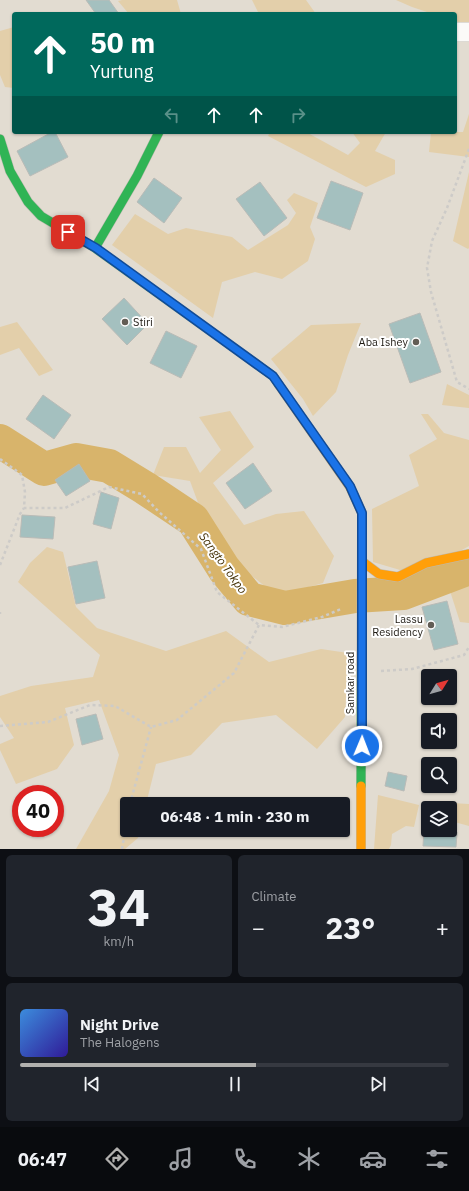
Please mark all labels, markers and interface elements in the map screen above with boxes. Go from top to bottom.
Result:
text: 50 m [90,24,155,61]
icon: ahead [24,28,76,80]
text: Yurtung [90,60,153,83]
icon: left [161,104,183,126]
icon: ahead [203,104,225,126]
icon: ahead [245,104,267,126]
icon: right [287,104,309,126]
pin [51,215,85,249]
icon: arrive [57,221,79,243]
place label: Stiri [133,315,153,329]
marker: Stiri [120,317,130,327]
place label: Aba Ishey [359,335,408,349]
marker: Aba Ishey [411,337,421,347]
water label: Sangto Tokpo [196,529,251,597]
place label: Lassu Residency [372,612,424,639]
marker: Lassu Residency [426,620,436,630]
street label: Samkar road [343,652,357,714]
north arrow [421,669,457,705]
map controls [421,669,457,837]
button: sound [421,713,457,749]
position arrow [341,725,383,767]
button: search [421,757,457,793]
speed limit sign: 40 [12,785,64,837]
button: layers [421,801,457,837]
text: 06:48 · 1 min · 230 m [161,807,309,826]
text: 34 [88,873,150,940]
text: Climate [252,888,296,905]
text: 23° [325,908,375,947]
text: − [252,913,265,942]
text: + [436,913,449,942]
text: km/h [103,933,134,950]
text: Night Drive [80,1015,159,1034]
text: The Halogens [80,1034,160,1051]
icon: previous [81,1073,103,1095]
icon: pause [224,1073,246,1095]
icon: next [367,1073,389,1095]
icon: directions [103,1145,131,1173]
icon: music [167,1145,195,1173]
icon: phone [231,1145,259,1173]
icon: climate [295,1145,323,1173]
icon: car [359,1145,387,1173]
icon: filters [423,1145,451,1173]
text: 06:47 [18,1148,67,1171]

